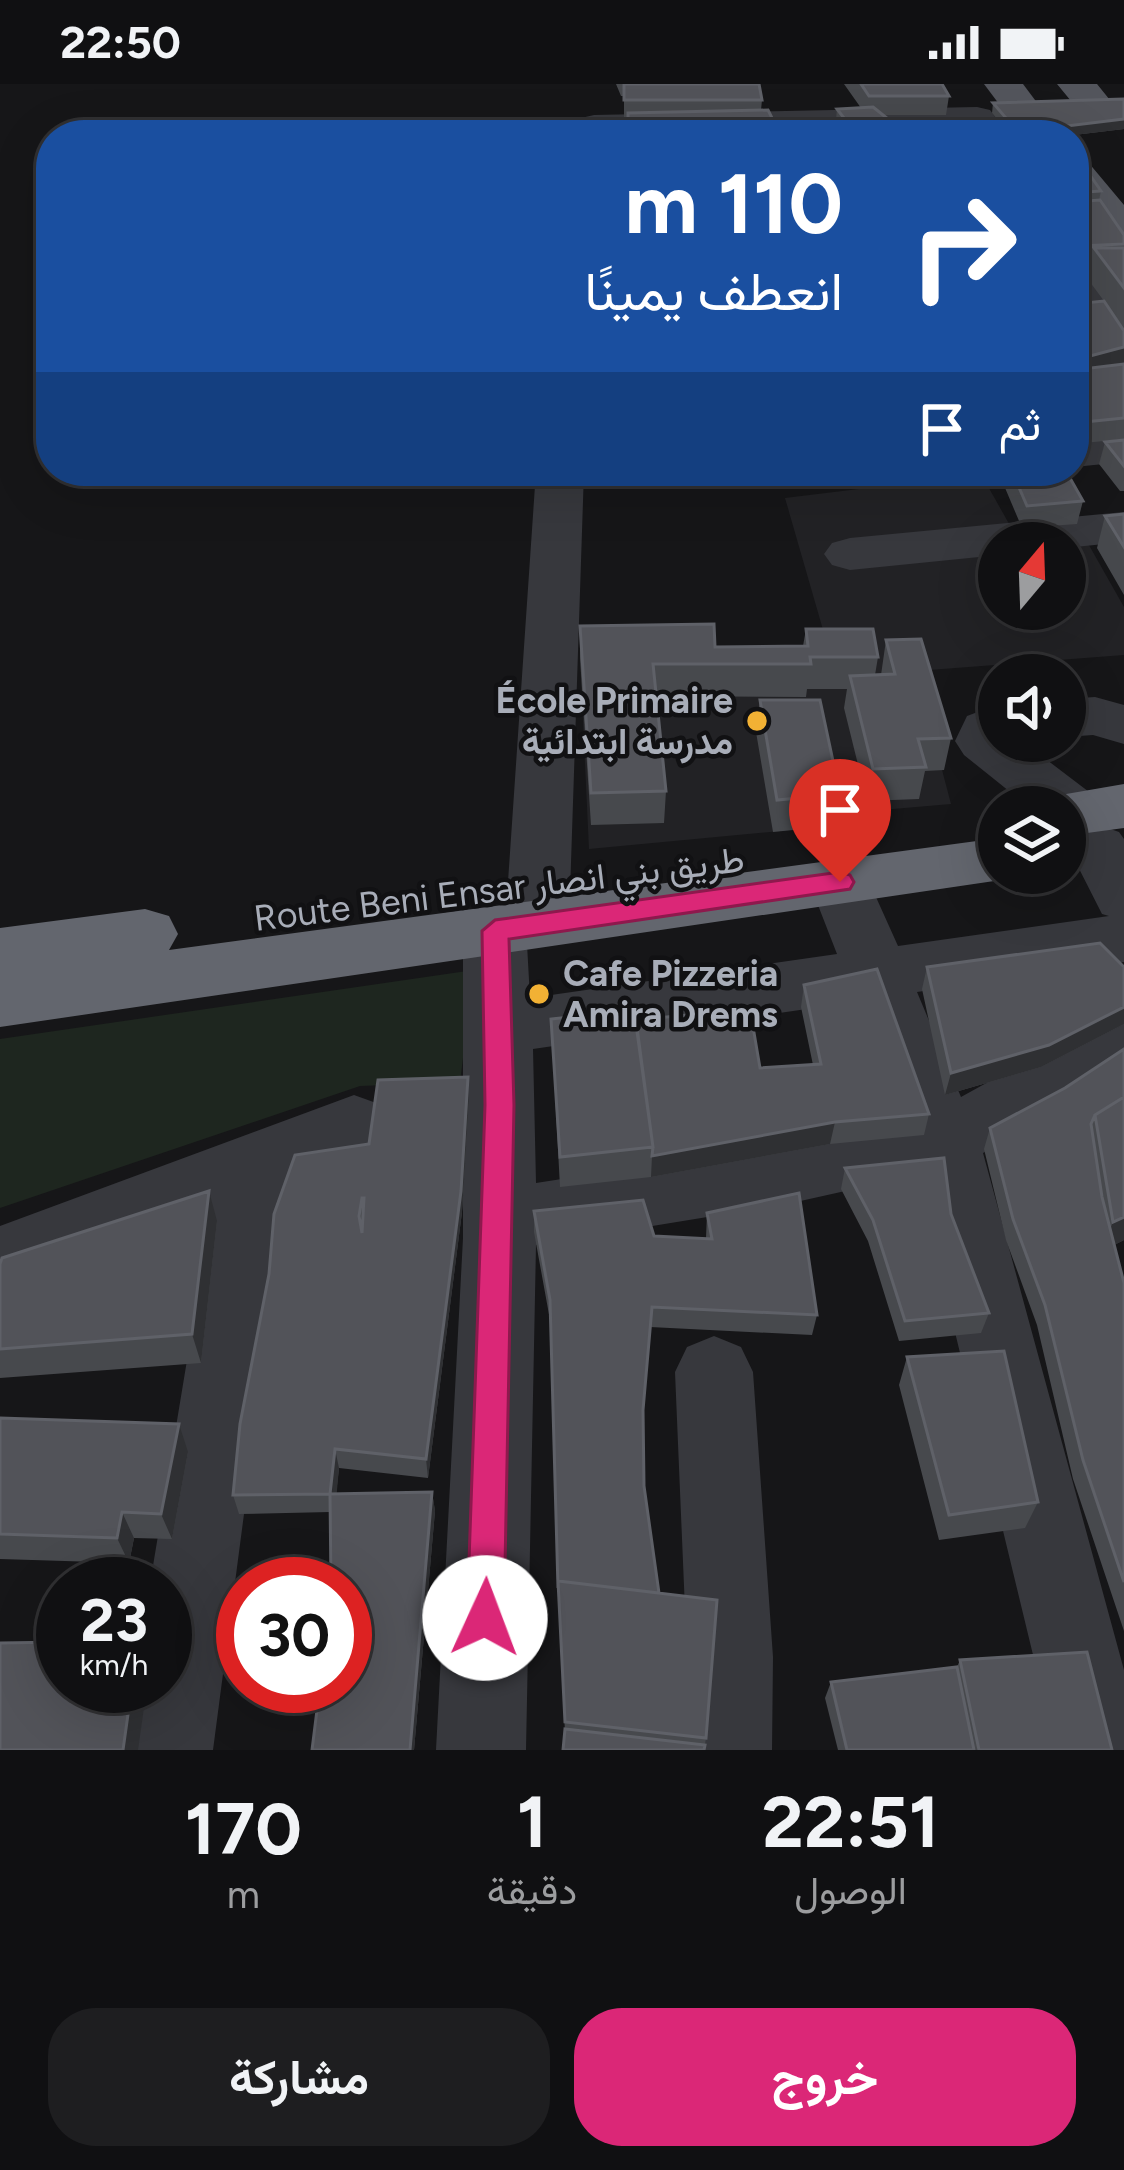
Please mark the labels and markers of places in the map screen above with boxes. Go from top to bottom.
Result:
place label: École Primaire مدرسة ابتدائية [496,679,733,764]
marker: École Primaire مدرسة ابتدائية [744,708,770,734]
pin [789,759,891,882]
place label: Cafe Pizzeria Amira Drems [563,952,778,1036]
marker: Cafe Pizzeria Amira Drems [526,981,552,1007]

